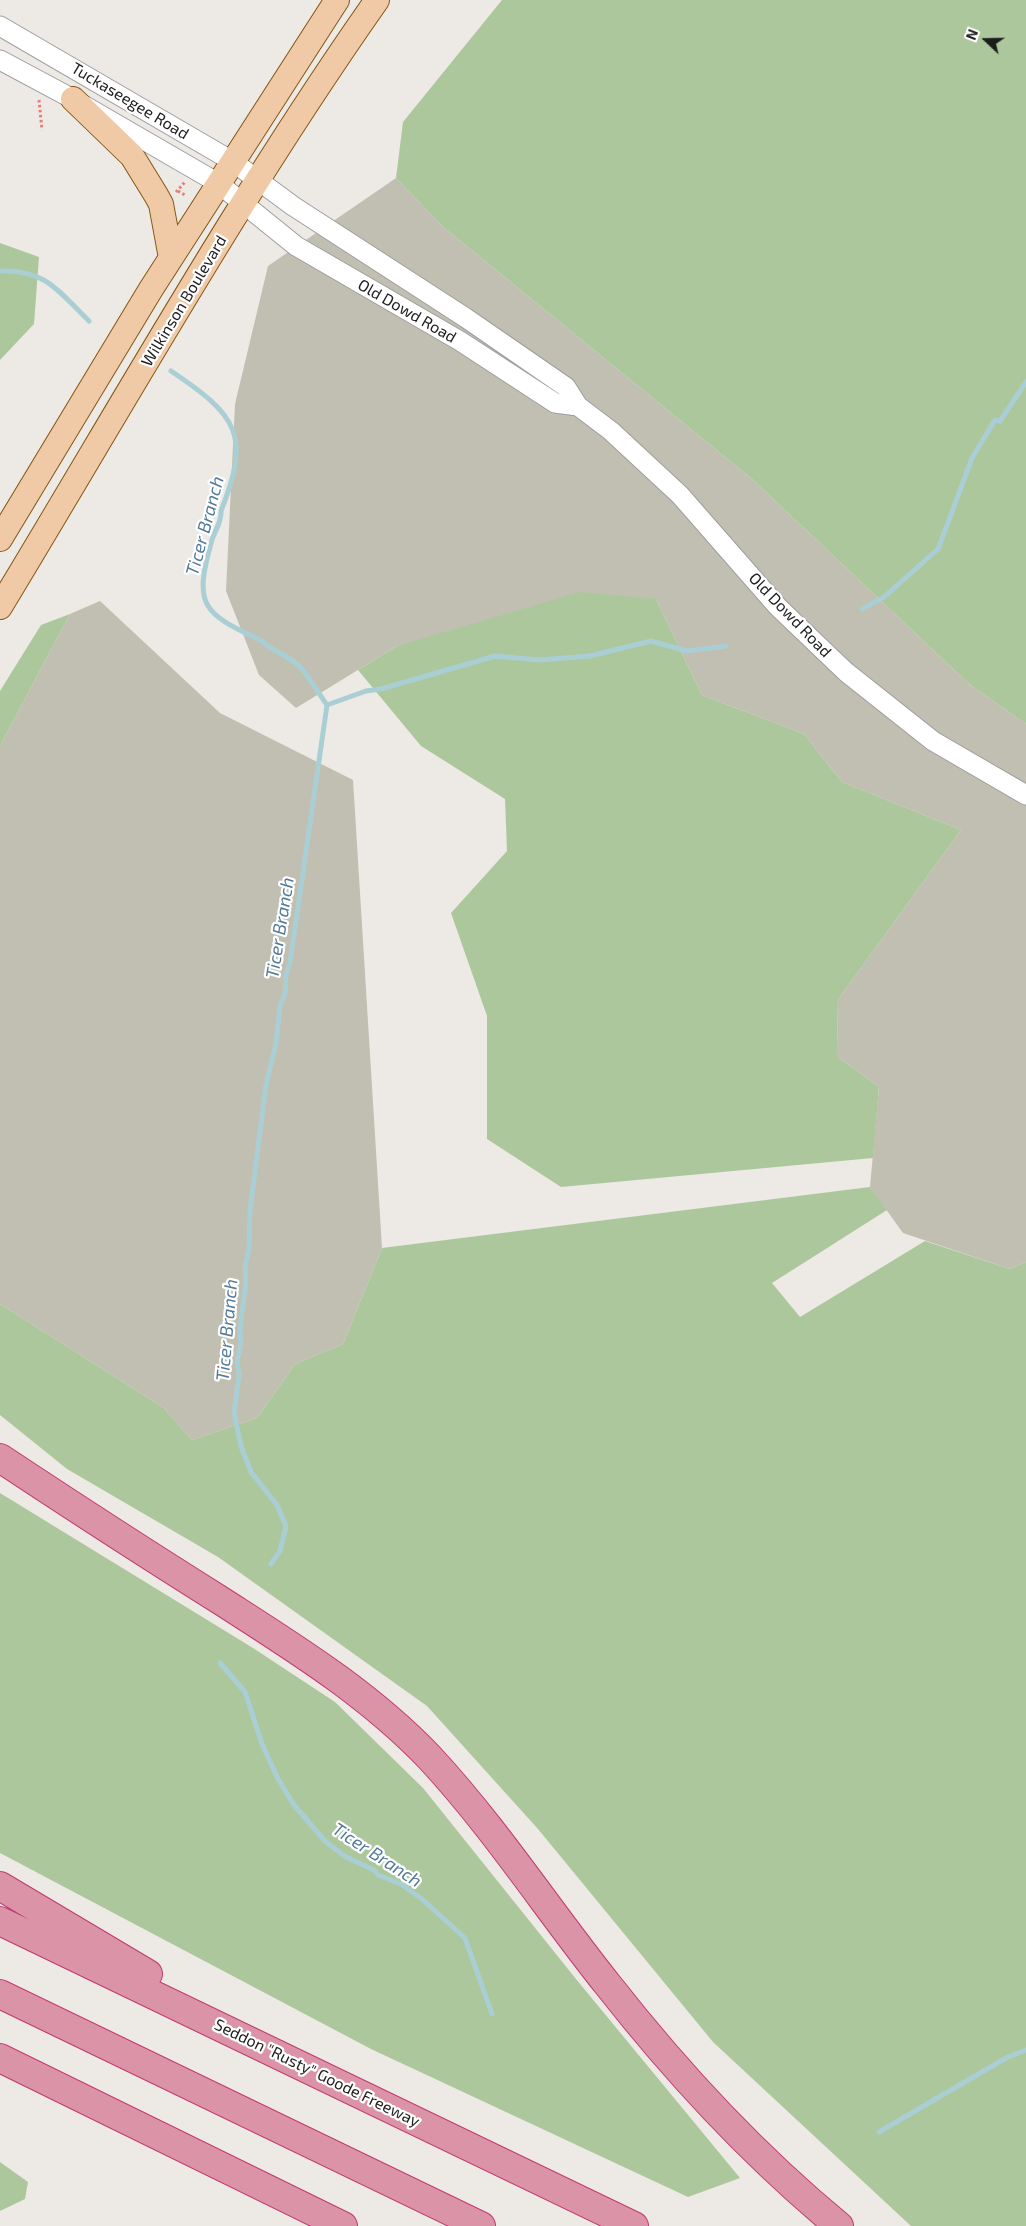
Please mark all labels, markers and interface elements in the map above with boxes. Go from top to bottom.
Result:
north arrow [961,15,1011,65]
text: N [962,27,981,42]
street label: Tuckaseegee Road [68,58,192,144]
street label: Wilkinson Boulevard [137,232,231,370]
street label: Old Dowd Road [354,275,460,347]
water label: Ticer Branch [181,474,229,578]
street label: Old Dowd Road [745,569,835,661]
water label: Ticer Branch [261,876,299,980]
water label: Ticer Branch [212,1278,242,1382]
water label: Ticer Branch [328,1818,426,1892]
street label: Seddon "Rusty" Goode Freeway [211,2015,423,2131]

